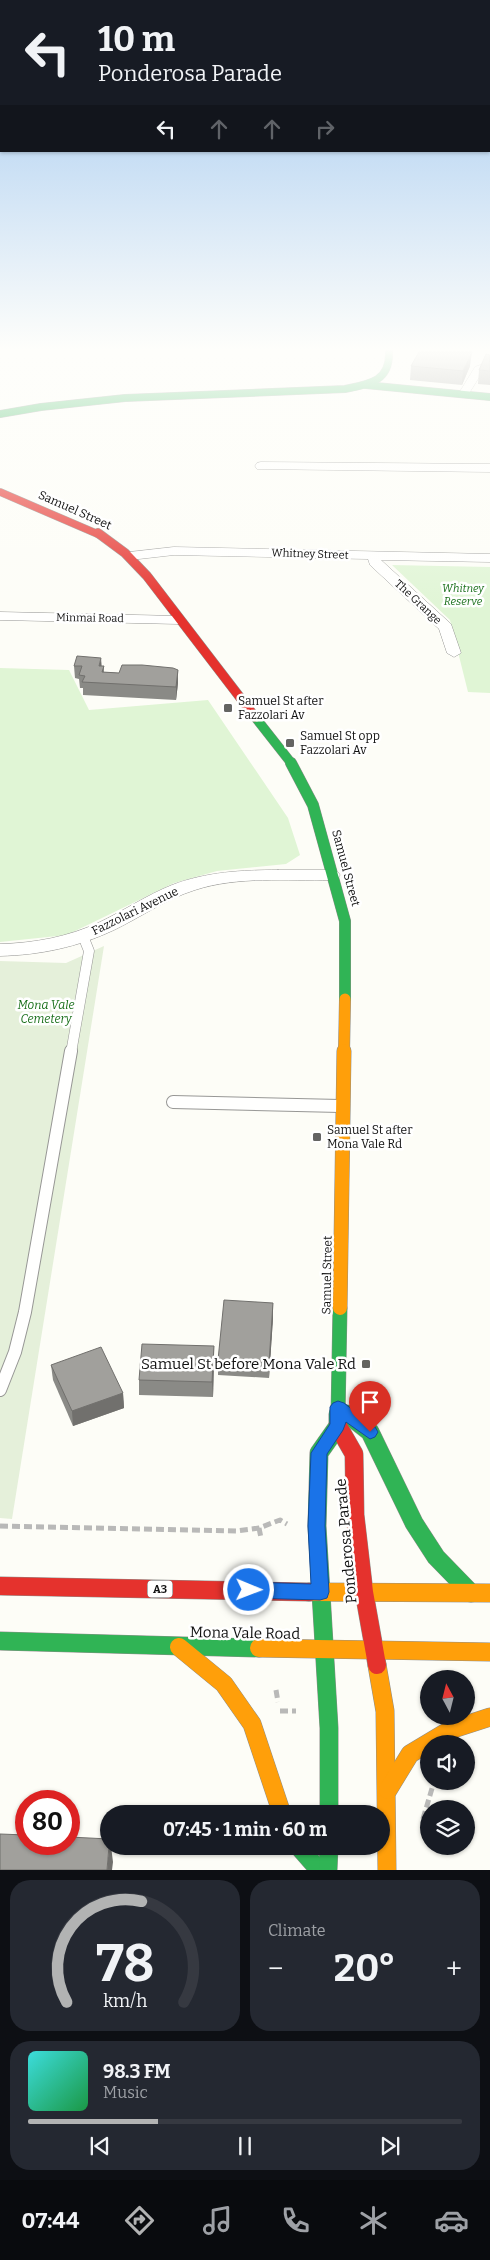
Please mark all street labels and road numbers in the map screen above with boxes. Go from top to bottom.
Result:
street label: Samuel Street [36,488,114,533]
street label: Whitney Street [271,546,349,562]
street label: The Grange [392,577,444,627]
street label: Minmai Road [56,611,125,625]
street label: Samuel Street [329,828,363,908]
street label: Fazzolari Avenue [89,884,181,938]
street label: Samuel Street [319,1235,335,1314]
street label: Ponderosa Parade [332,1478,360,1604]
road number: A3 [148,1580,172,1598]
street label: Mona Vale Road [190,1623,301,1643]

